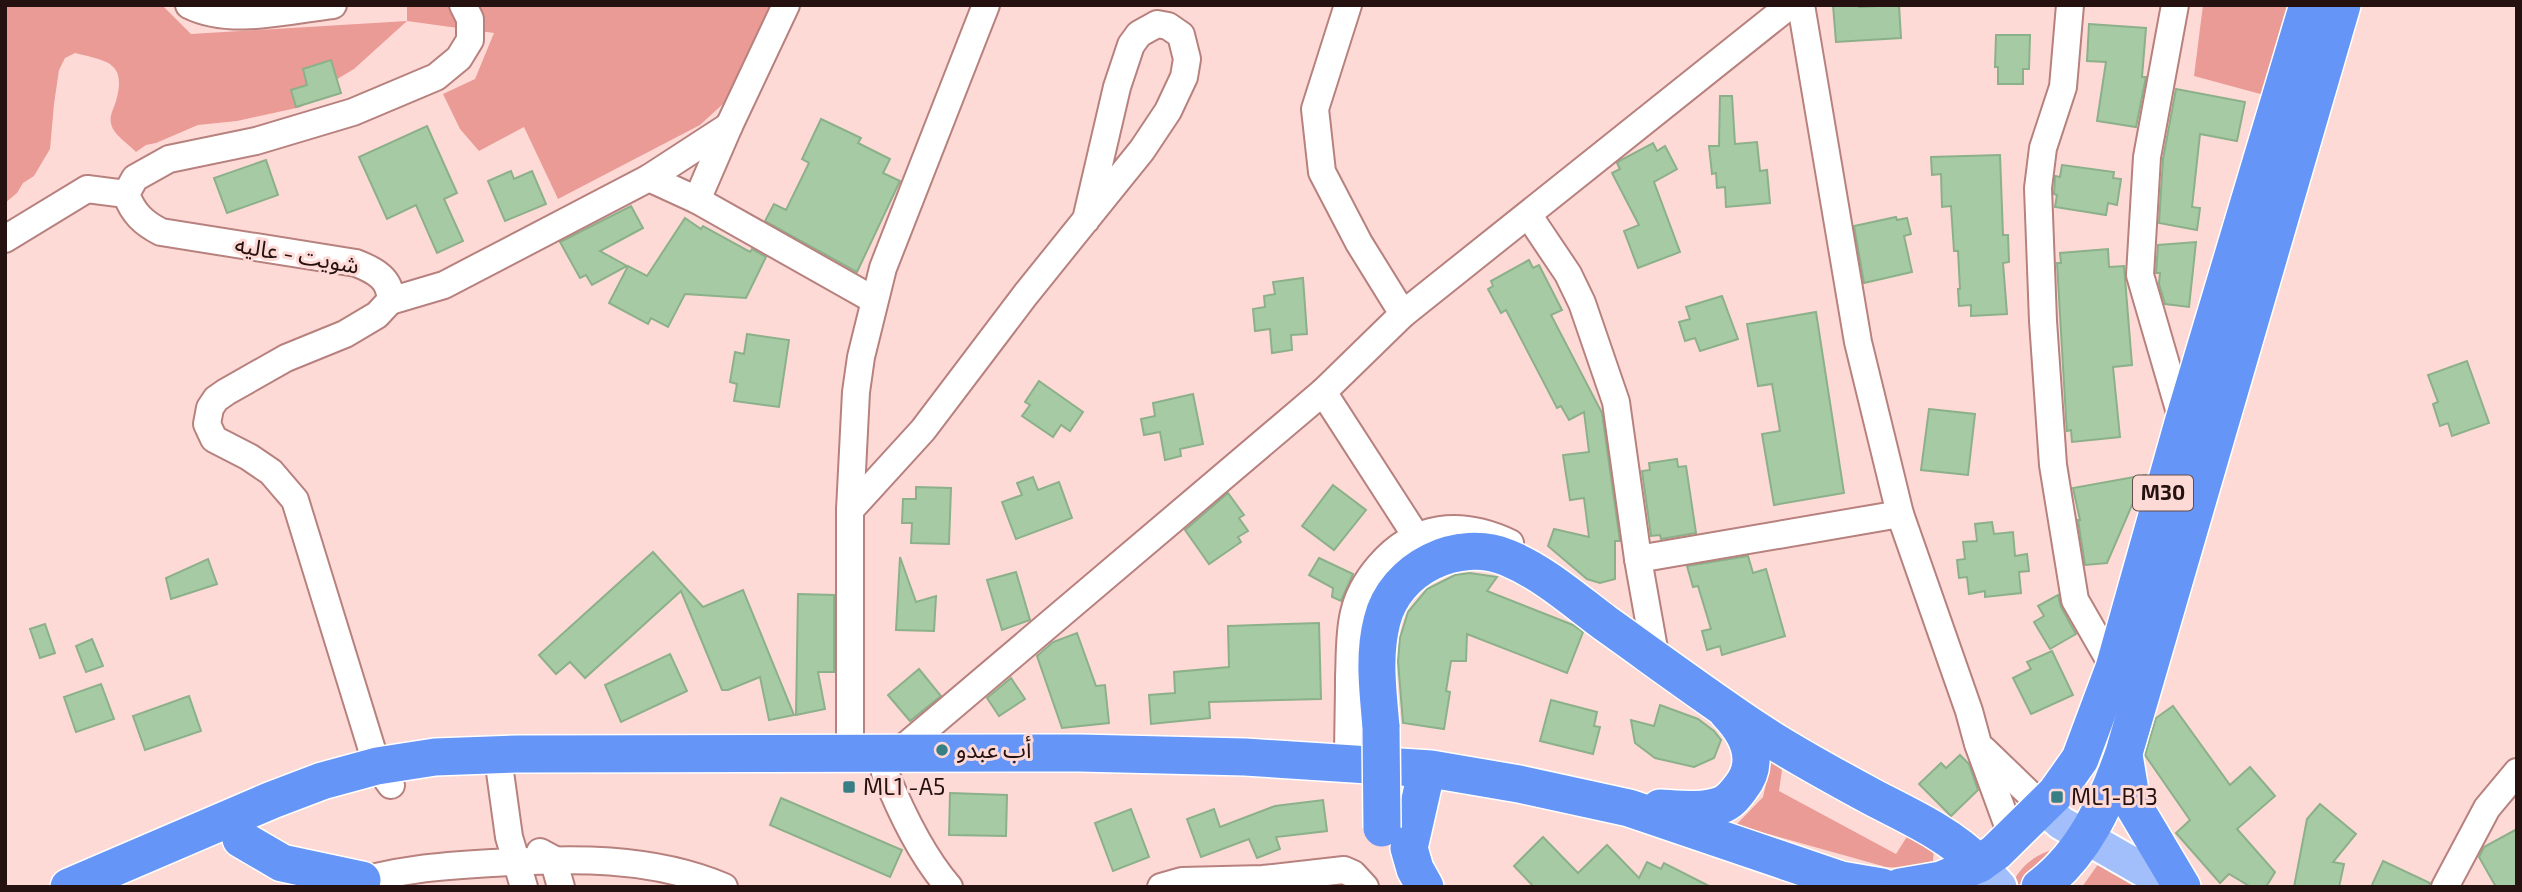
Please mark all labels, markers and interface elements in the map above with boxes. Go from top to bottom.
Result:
street label: شويت - عاليه [233,229,361,280]
road number: M30 [2133,476,2193,510]
place label: أب عبدو [956,735,1032,764]
marker: أب عبدو [934,742,950,758]
place label: ML1 -A5 [863,772,945,800]
marker: ML1 -A5 [841,779,857,795]
place label: ML1-B13 [2071,782,2158,810]
marker: ML1-B13 [2049,789,2065,805]

